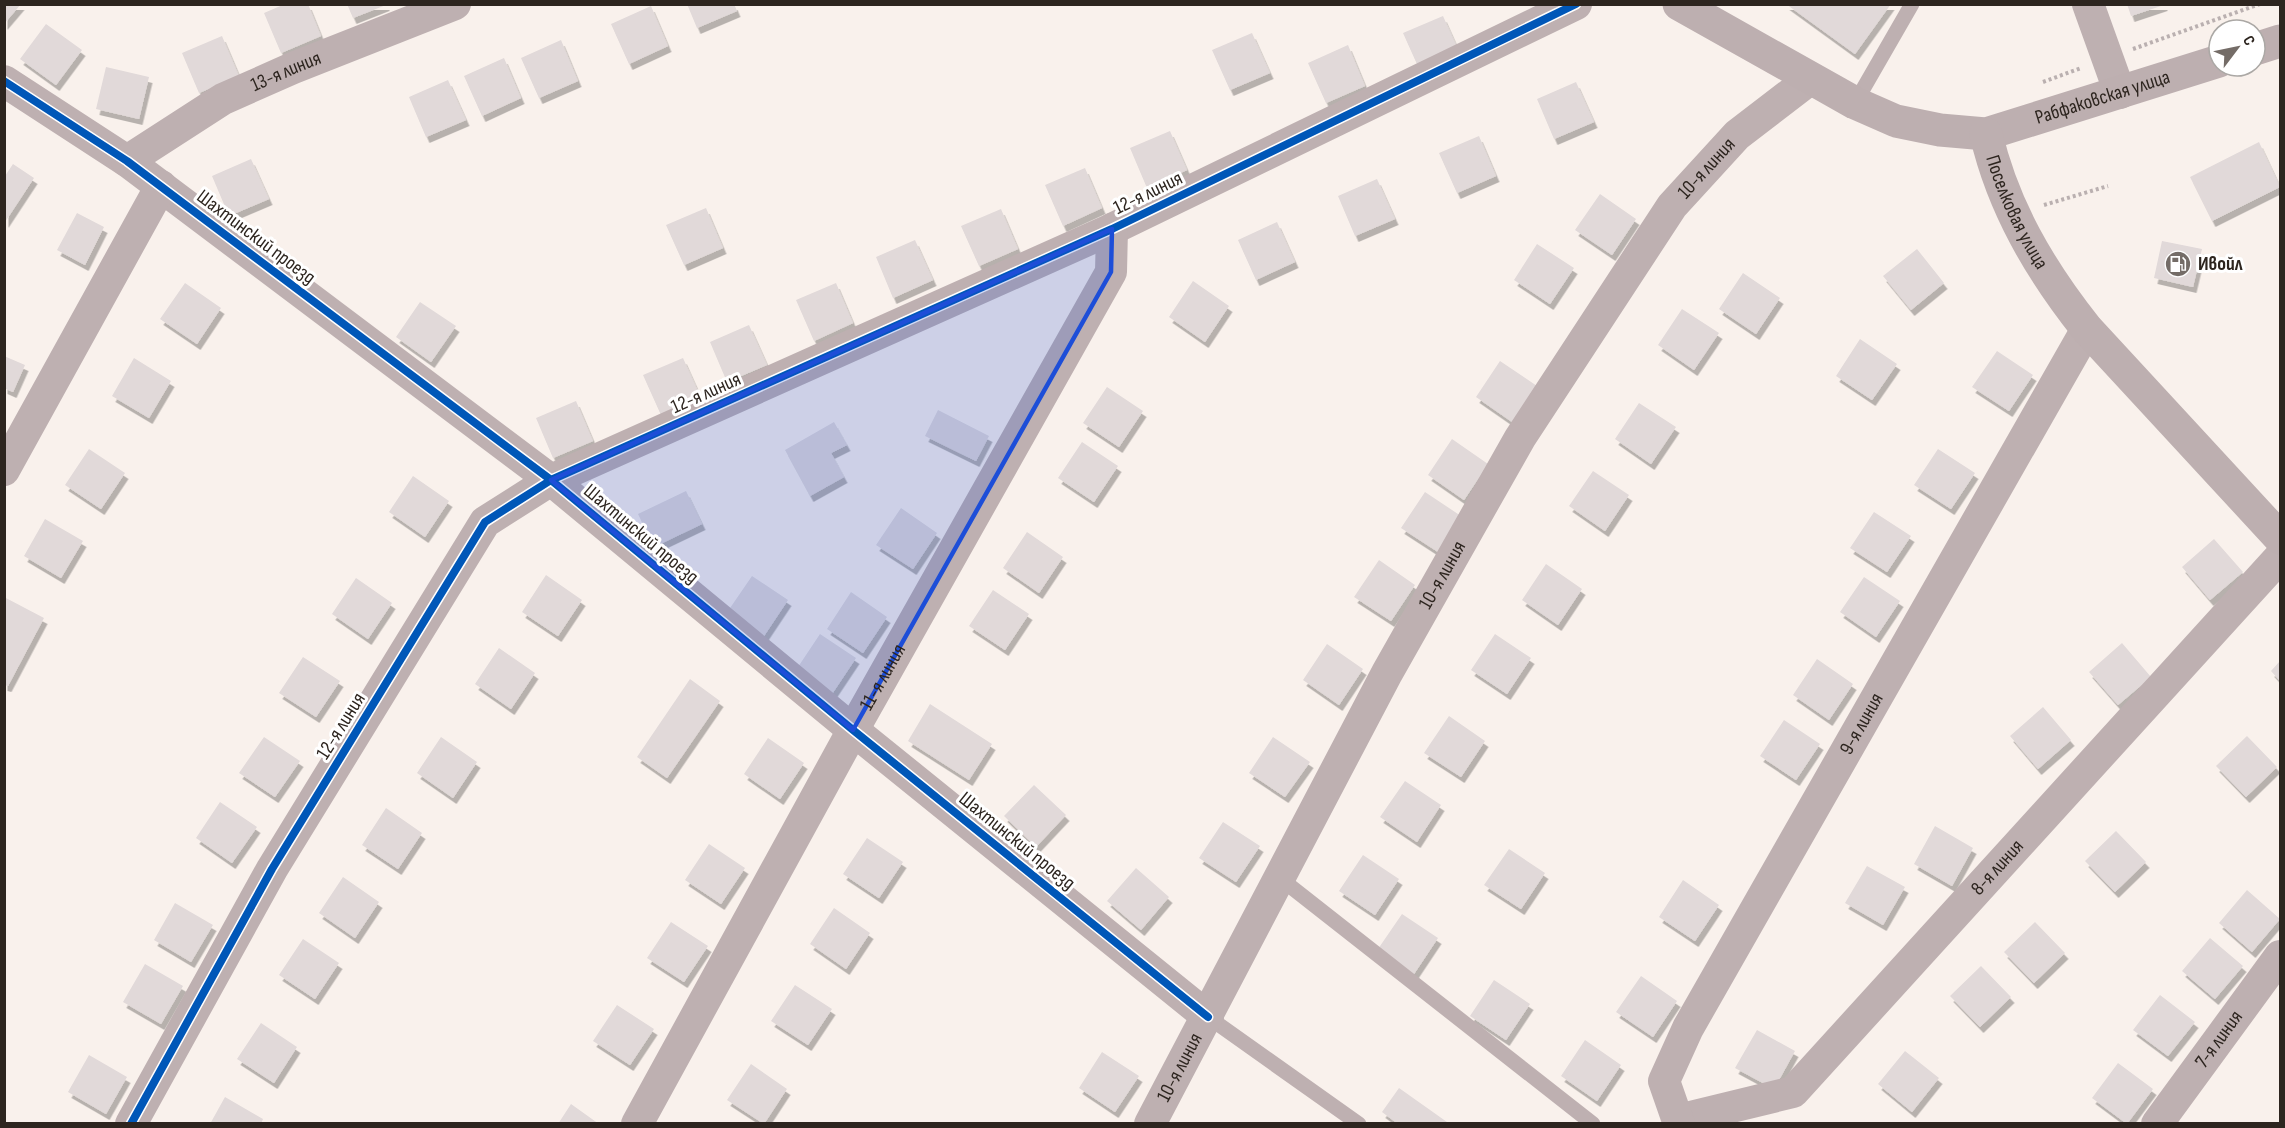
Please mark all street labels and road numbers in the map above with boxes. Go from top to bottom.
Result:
street label: 13-я линия [247,46,324,97]
street label: Рабфаковская улица [2032,65,2173,130]
street label: 10-я линия [1673,133,1740,204]
street label: Поселковая улица [1980,152,2053,274]
street label: 12-я линия [1110,166,1186,220]
street label: Шахтинский проезд [192,185,320,289]
street label: 12-я линия [667,367,745,419]
street label: Шахтинский проезд [579,479,703,589]
street label: 10-я линия [1414,537,1471,613]
street label: 11-я линия [855,640,911,715]
street label: 12-я линия [311,688,371,764]
street label: 9-я линия [1835,689,1889,759]
street label: Шахтинский проезд [954,787,1080,895]
street label: 8-я линия [1966,835,2029,900]
street label: 7-я линия [2190,1006,2248,1073]
street label: 10-я линия [1152,1029,1208,1106]

